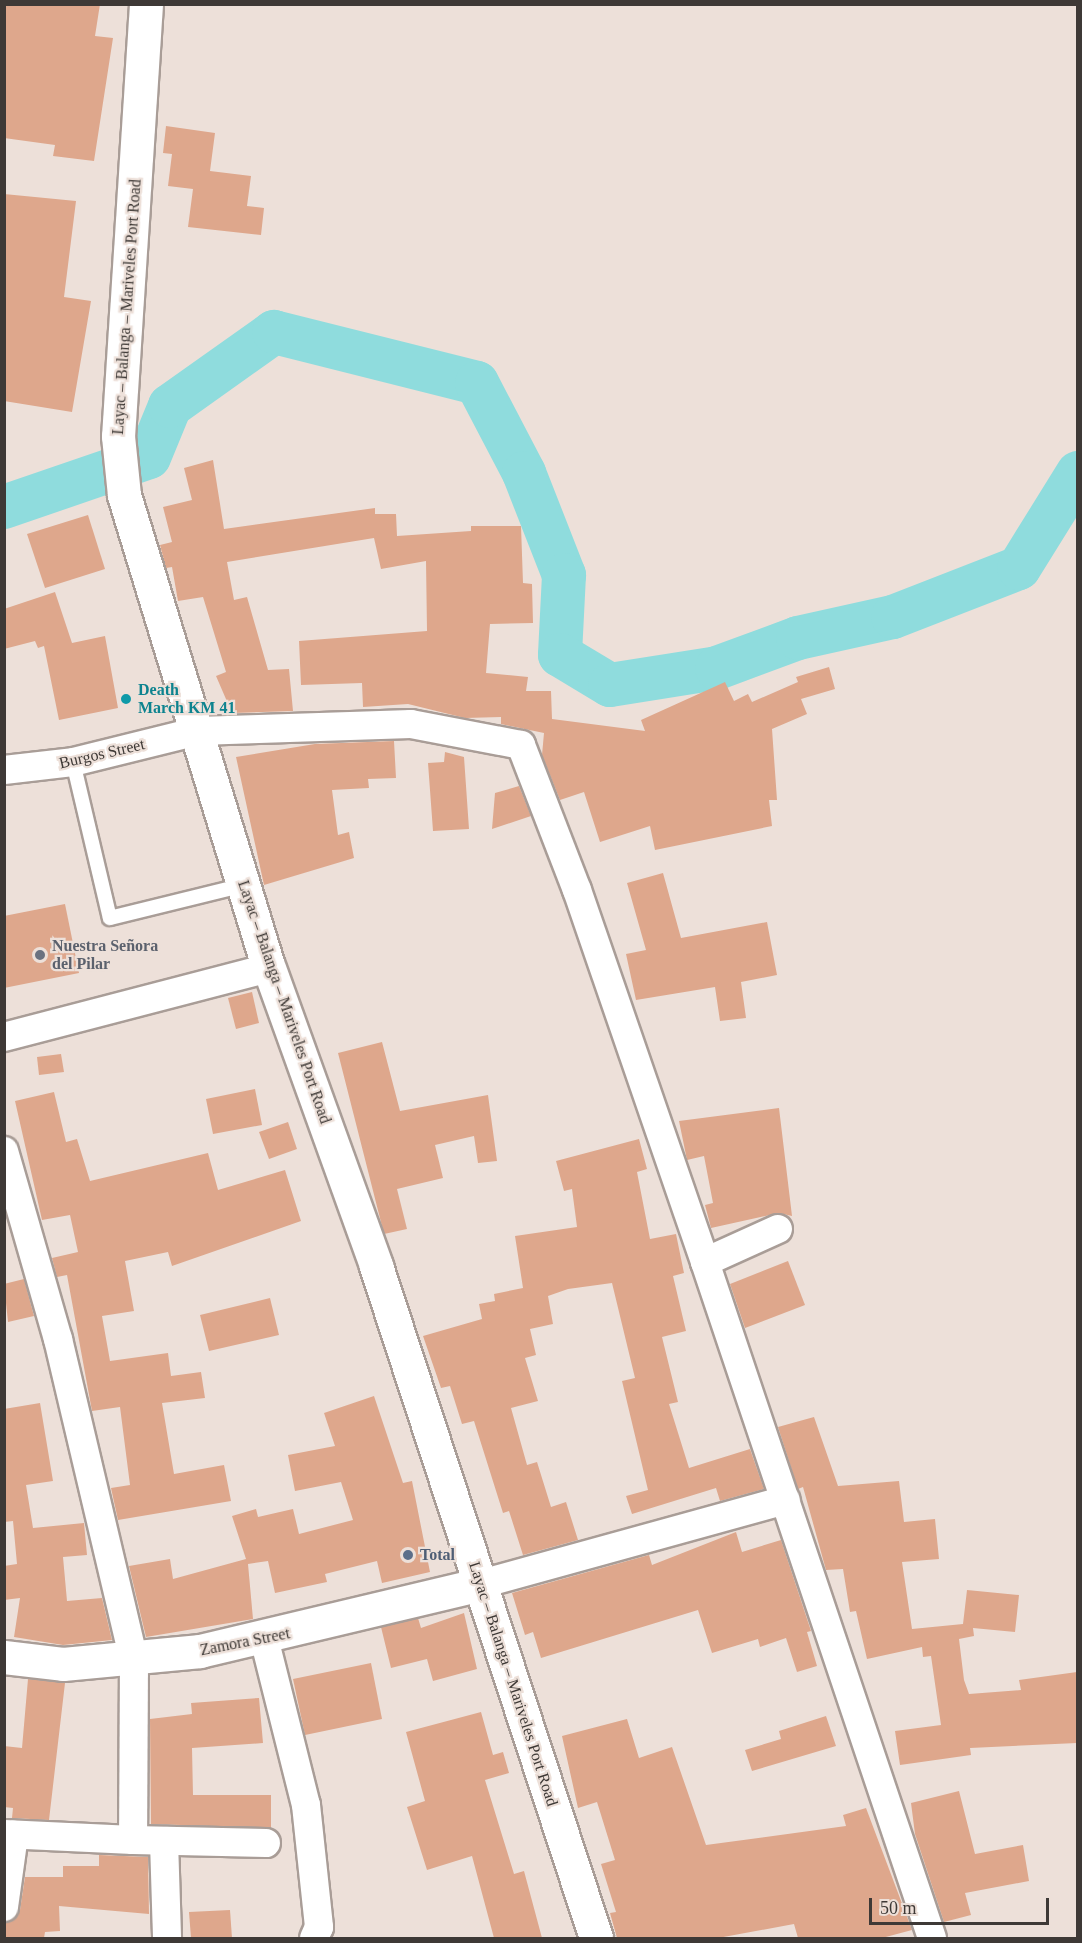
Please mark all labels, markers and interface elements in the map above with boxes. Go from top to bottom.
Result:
street label: Layac – Balanga – Mariveles Port Road [108,179,146,435]
place label: Death March KM 41 [138,680,235,718]
marker: Death March KM 41 [119,692,133,706]
street label: Burgos Street [57,735,147,773]
street label: Layac – Balanga – Mariveles Port Road [233,878,335,1126]
place label: Nuestra Señora del Pilar [52,936,158,974]
marker: Nuestra Señora del Pilar [33,948,47,962]
place label: Total [420,1545,455,1565]
marker: Total [401,1548,415,1562]
street label: Layac – Balanga – Mariveles Port Road [464,1559,562,1809]
street label: Zamora Street [198,1624,292,1660]
scale bar [872,1886,1052,1924]
text: 50 m [880,1898,917,1918]

